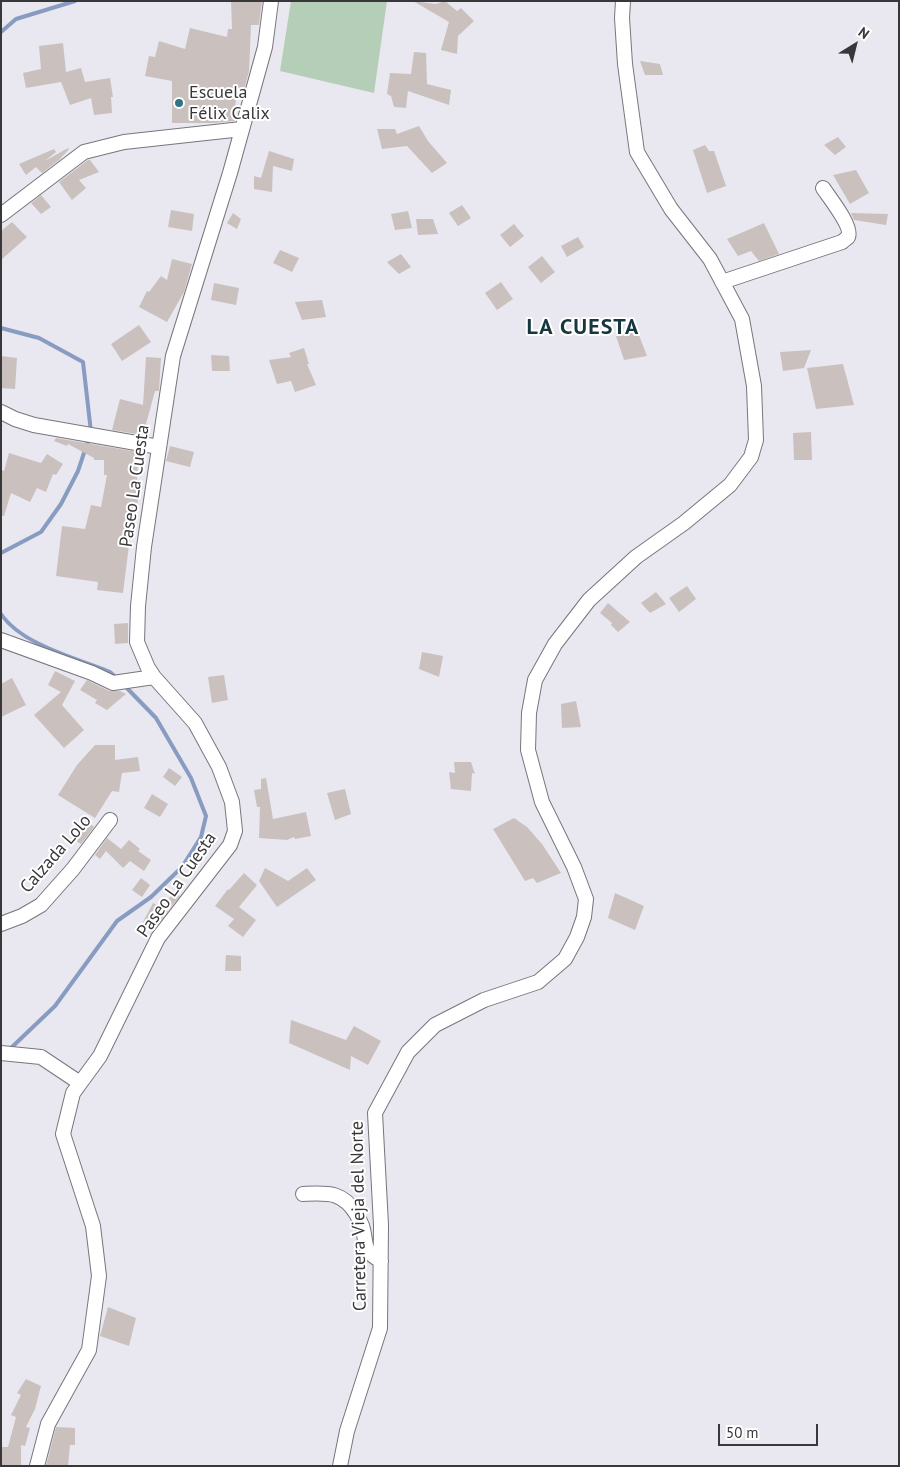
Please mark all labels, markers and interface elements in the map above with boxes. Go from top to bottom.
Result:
north arrow [830,20,880,70]
text: N [855,23,873,43]
place label: Escuela Félix Calix [189,82,270,125]
marker: Escuela Félix Calix [173,97,185,109]
district label: LA CUESTA [525,315,641,341]
street label: Paseo La Cuesta [116,423,154,549]
street label: Calzada Lolo [16,810,96,898]
street label: Paseo La Cuesta [133,828,221,942]
street label: Carretera Vieja del Norte [347,1121,371,1311]
scale bar [720,1414,820,1446]
text: 50 m [726,1423,759,1442]

